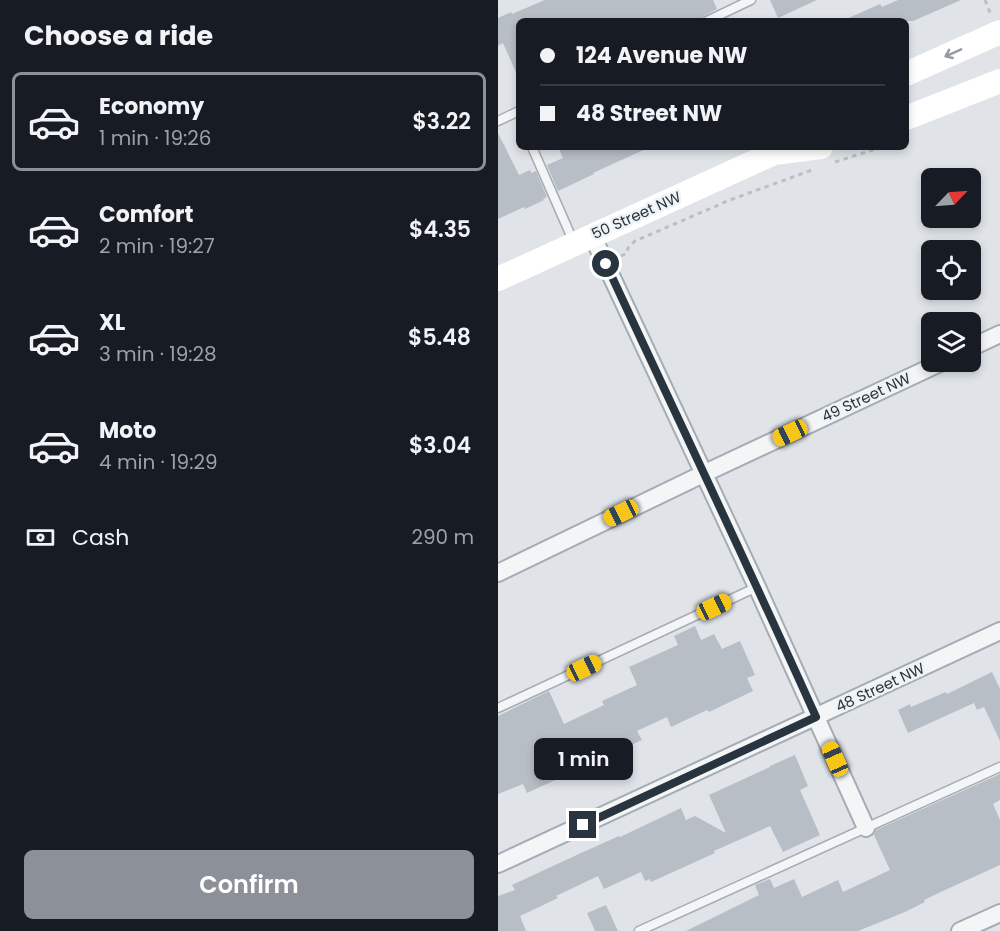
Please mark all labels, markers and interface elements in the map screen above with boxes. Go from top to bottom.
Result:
text: Choose a ride [24,17,213,54]
text: 124 Avenue NW [576,40,748,71]
one-way arrow [944,48,963,59]
text: Economy [99,91,204,122]
icon: car [27,95,81,149]
text: 48 Street NW [576,98,722,129]
text: $3.22 [412,106,471,137]
text: 1 min · 19:26 [99,124,211,152]
north arrow [921,168,981,228]
map controls [921,168,981,372]
street label: 50 Street NW [588,186,684,244]
text: Comfort [99,199,193,230]
icon: car [27,203,81,257]
text: $4.35 [409,214,471,245]
text: 2 min · 19:27 [99,232,215,260]
button: locate [921,240,981,300]
route start [592,250,619,277]
text: XL [99,307,125,338]
icon: car [27,311,81,365]
button: layers [921,312,981,372]
text: $5.48 [408,322,471,353]
text: 3 min · 19:28 [99,340,217,368]
street label: 49 Street NW [818,367,914,427]
text: Moto [99,415,156,446]
car [770,417,810,449]
icon: car [27,419,81,473]
text: $3.04 [409,430,471,461]
text: 4 min · 19:29 [99,448,218,476]
car [601,497,641,529]
icon: cash [24,521,57,554]
text: Cash [72,522,129,553]
text: 290 m [411,523,474,551]
car [694,591,734,623]
car [564,652,604,684]
street label: 48 Street NW [832,657,928,717]
callout: 1 min [534,738,632,780]
car [819,739,851,779]
text: 1 min [558,745,609,773]
route end [569,811,596,838]
button: Confirm [24,850,474,919]

